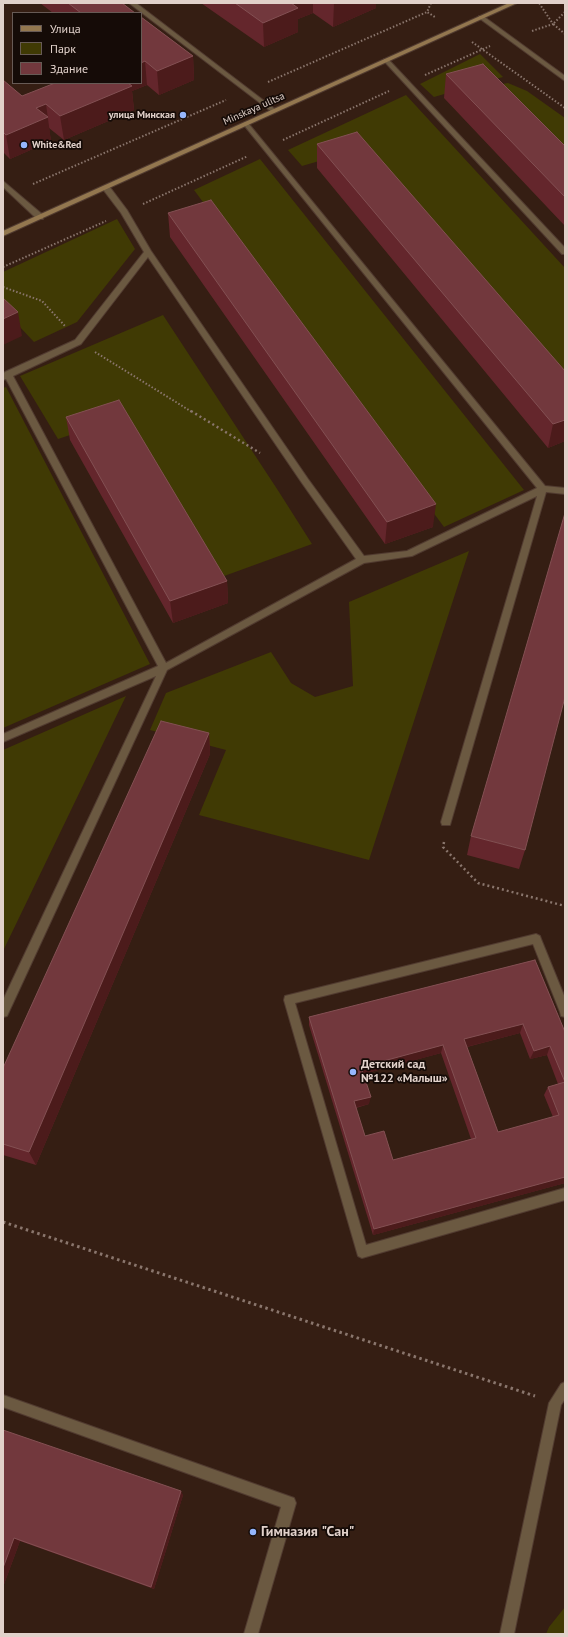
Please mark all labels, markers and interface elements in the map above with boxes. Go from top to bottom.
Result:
legend [12,12,142,84]
text: Улица [50,21,81,36]
text: Парк [50,41,76,56]
text: Здание [50,61,88,76]
street label: Minskaya ulitsa [221,90,287,128]
place label: улица Минская [109,109,175,121]
marker: улица Минская [178,110,188,120]
place label: White&Red [32,139,81,151]
marker: White&Red [19,140,29,150]
place label: Детский сад №122 «Малыш» [361,1058,448,1086]
marker: Детский сад №122 «Малыш» [348,1067,358,1077]
place label: Гимназия "Сан" [261,1524,354,1540]
marker: Гимназия "Сан" [248,1527,258,1537]

